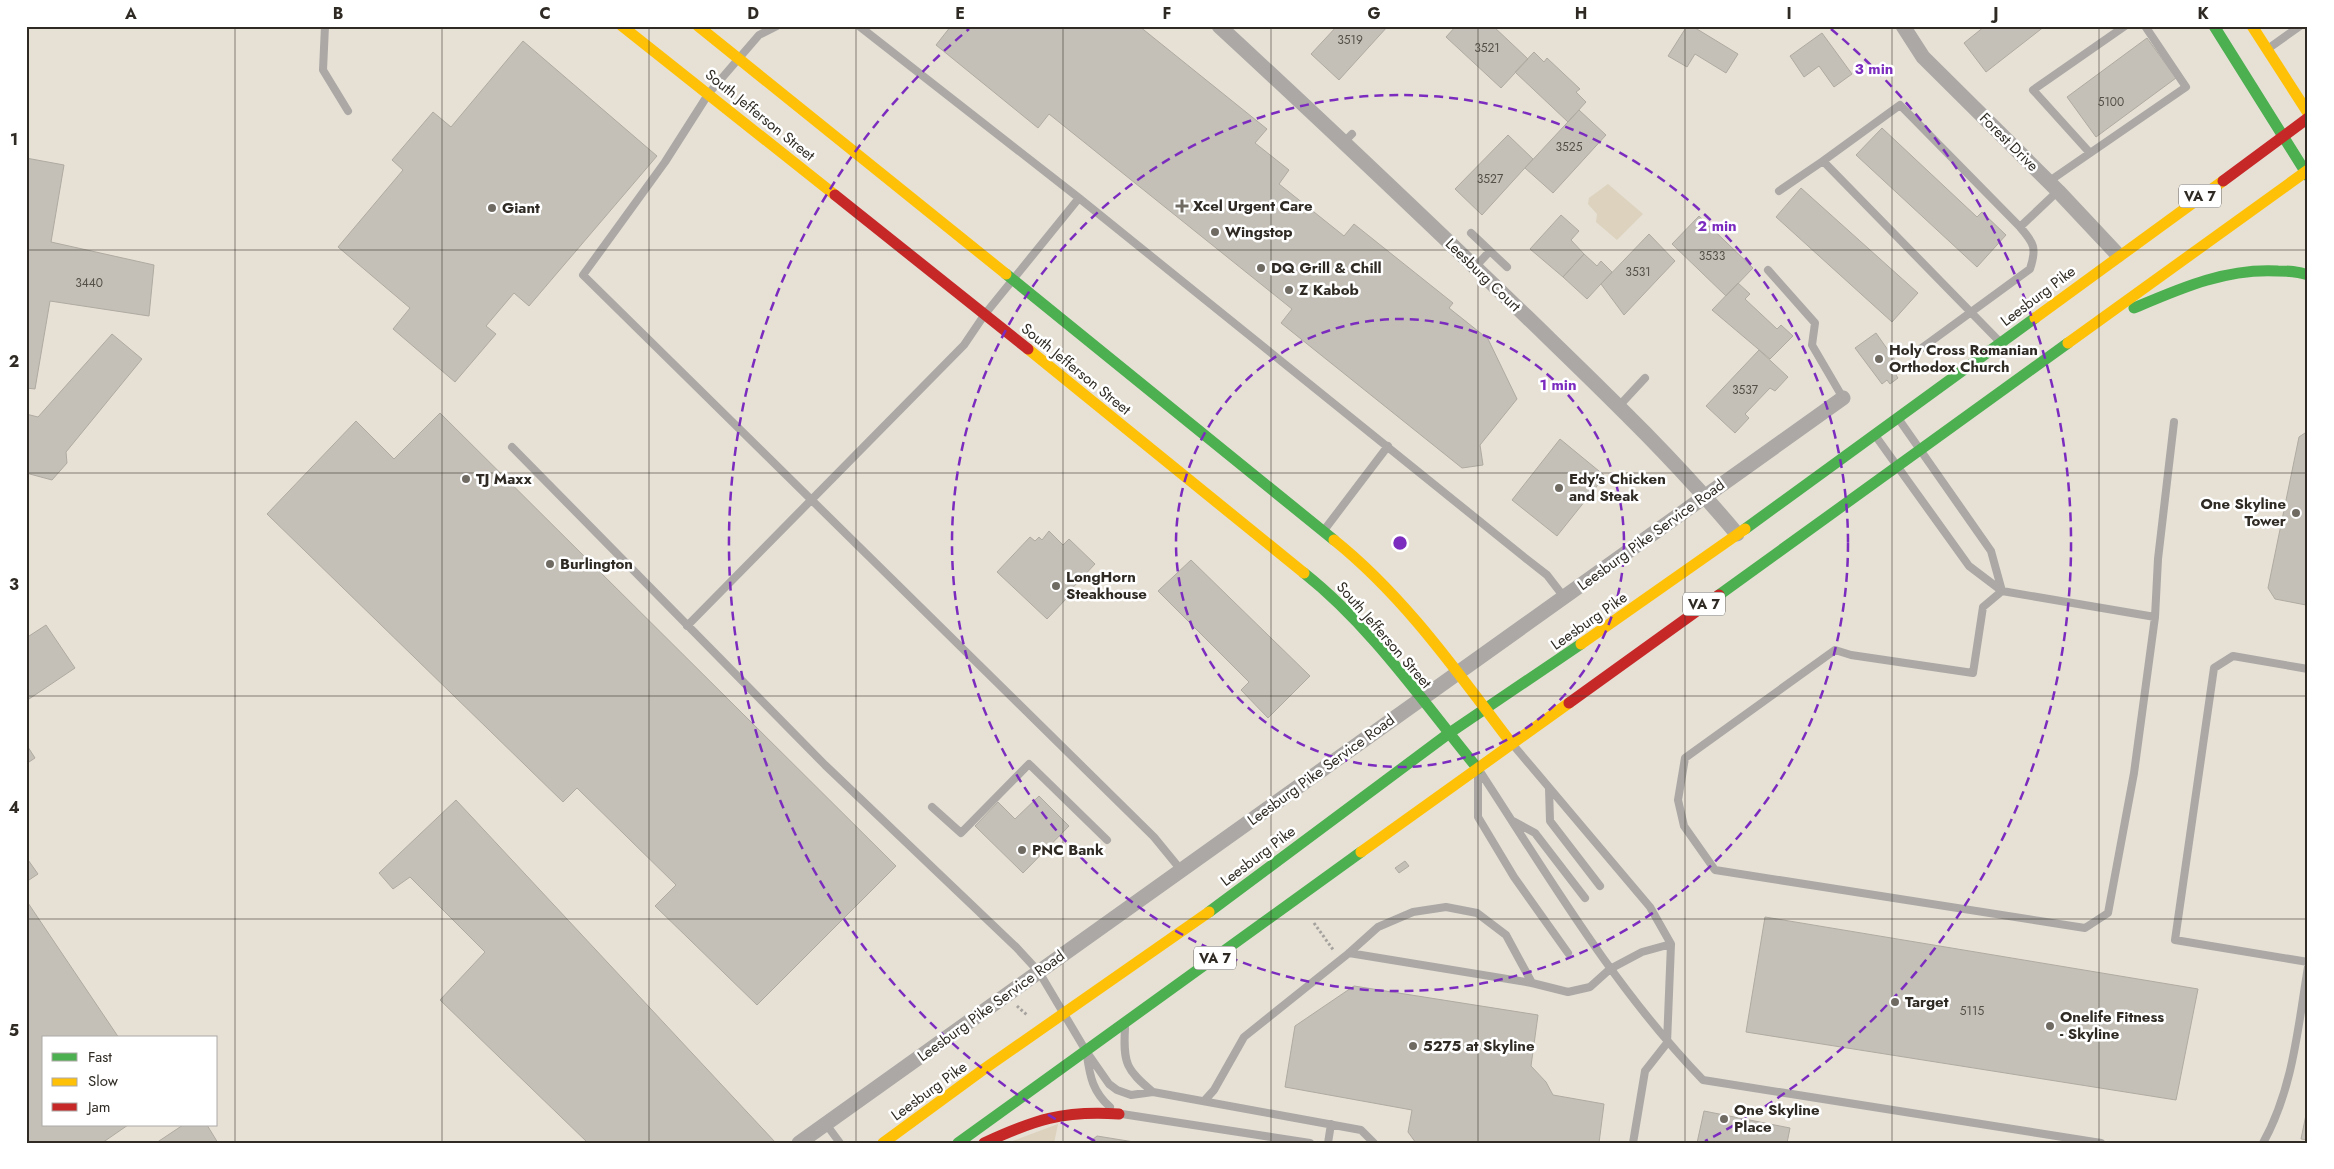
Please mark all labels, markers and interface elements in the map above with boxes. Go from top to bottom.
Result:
text: A [124,2,137,25]
text: B [333,2,343,25]
text: C [539,2,551,25]
text: D [747,2,759,25]
text: E [955,2,965,25]
text: F [1163,2,1171,25]
text: G [1367,2,1381,25]
text: H [1575,2,1587,25]
text: I [1786,2,1792,25]
text: J [1990,2,1999,25]
text: K [2197,2,2209,25]
house number: 3519 [1337,31,1363,49]
house number: 3521 [1474,39,1500,57]
text: 3 min [1855,58,1893,80]
street label: South Jefferson Street [700,64,820,166]
house number: 5100 [2098,93,2124,111]
street label: Forest Drive [1975,108,2044,177]
text: 1 [10,128,18,151]
house number: 3525 [1556,138,1583,156]
house number: 3527 [1477,170,1504,188]
road number: VA 7 [2179,185,2221,208]
place label: Xcel Urgent Care [1193,195,1313,217]
place label: Giant [502,197,540,219]
marker: Xcel Urgent Care [1175,199,1189,213]
marker: Giant [486,202,498,214]
text: 2 min [1697,215,1737,237]
place label: Wingstop [1225,221,1293,243]
marker: Wingstop [1209,226,1221,238]
street label: Leesburg Court [1440,233,1526,317]
house number: 3533 [1699,247,1726,265]
place label: DQ Grill & Chill [1271,257,1382,279]
street label: Leesburg Pike [1996,260,2080,332]
marker: DQ Grill & Chill [1255,262,1267,274]
house number: 3531 [1625,263,1651,281]
house number: 3440 [75,274,103,292]
place label: Z Kabob [1299,279,1359,301]
marker: Z Kabob [1283,284,1295,296]
street label: South Jefferson Street [1016,318,1136,420]
place label: Holy Cross Romanian Orthodox Church [1889,339,2038,378]
text: 2 [9,350,19,373]
marker: Holy Cross Romanian Orthodox Church [1873,353,1885,365]
text: 1 min [1539,374,1577,396]
house number: 3537 [1732,381,1759,399]
place label: TJ Maxx [476,468,532,490]
place label: Edy's Chicken and Steak [1569,468,1666,507]
marker: TJ Maxx [460,473,472,485]
street label: Leesburg Pike Service Road [1573,474,1729,596]
marker: Edy's Chicken and Steak [1553,482,1565,494]
place label: One Skyline Tower [2200,493,2287,532]
marker: One Skyline Tower [2290,507,2302,519]
centre of rings [1391,534,1409,552]
place label: Burlington [560,553,633,575]
marker: Burlington [544,558,556,570]
place label: LongHorn Steakhouse [1066,566,1147,605]
text: 3 [9,573,19,596]
street label: South Jefferson Street [1331,577,1437,694]
marker: LongHorn Steakhouse [1050,580,1062,592]
street label: Leesburg Pike [1546,586,1632,655]
road number: VA 7 [1683,592,1725,616]
street label: Leesburg Pike Service Road [1243,709,1399,831]
text: 4 [8,796,20,819]
street label: Leesburg Pike [1216,820,1300,892]
place label: PNC Bank [1032,839,1104,861]
marker: PNC Bank [1016,844,1028,856]
street label: Leesburg Pike Service Road [913,945,1069,1067]
road number: VA 7 [1194,946,1236,970]
place label: Target [1905,991,1949,1013]
marker: Target [1889,996,1901,1008]
house number: 5115 [1960,1002,1984,1020]
place label: Onelife Fitness - Skyline [2060,1006,2164,1045]
text: 5 [9,1019,19,1042]
marker: Onelife Fitness - Skyline [2044,1020,2056,1032]
place label: 5275 at Skyline [1423,1035,1535,1057]
legend [42,1036,218,1126]
marker: 5275 at Skyline [1407,1040,1419,1052]
text: Fast [88,1046,112,1068]
street label: Leesburg Pike [887,1056,972,1126]
text: Slow [88,1070,119,1092]
text: Jam [86,1096,111,1118]
place label: One Skyline Place [1734,1099,1820,1138]
marker: One Skyline Place [1718,1113,1730,1125]

